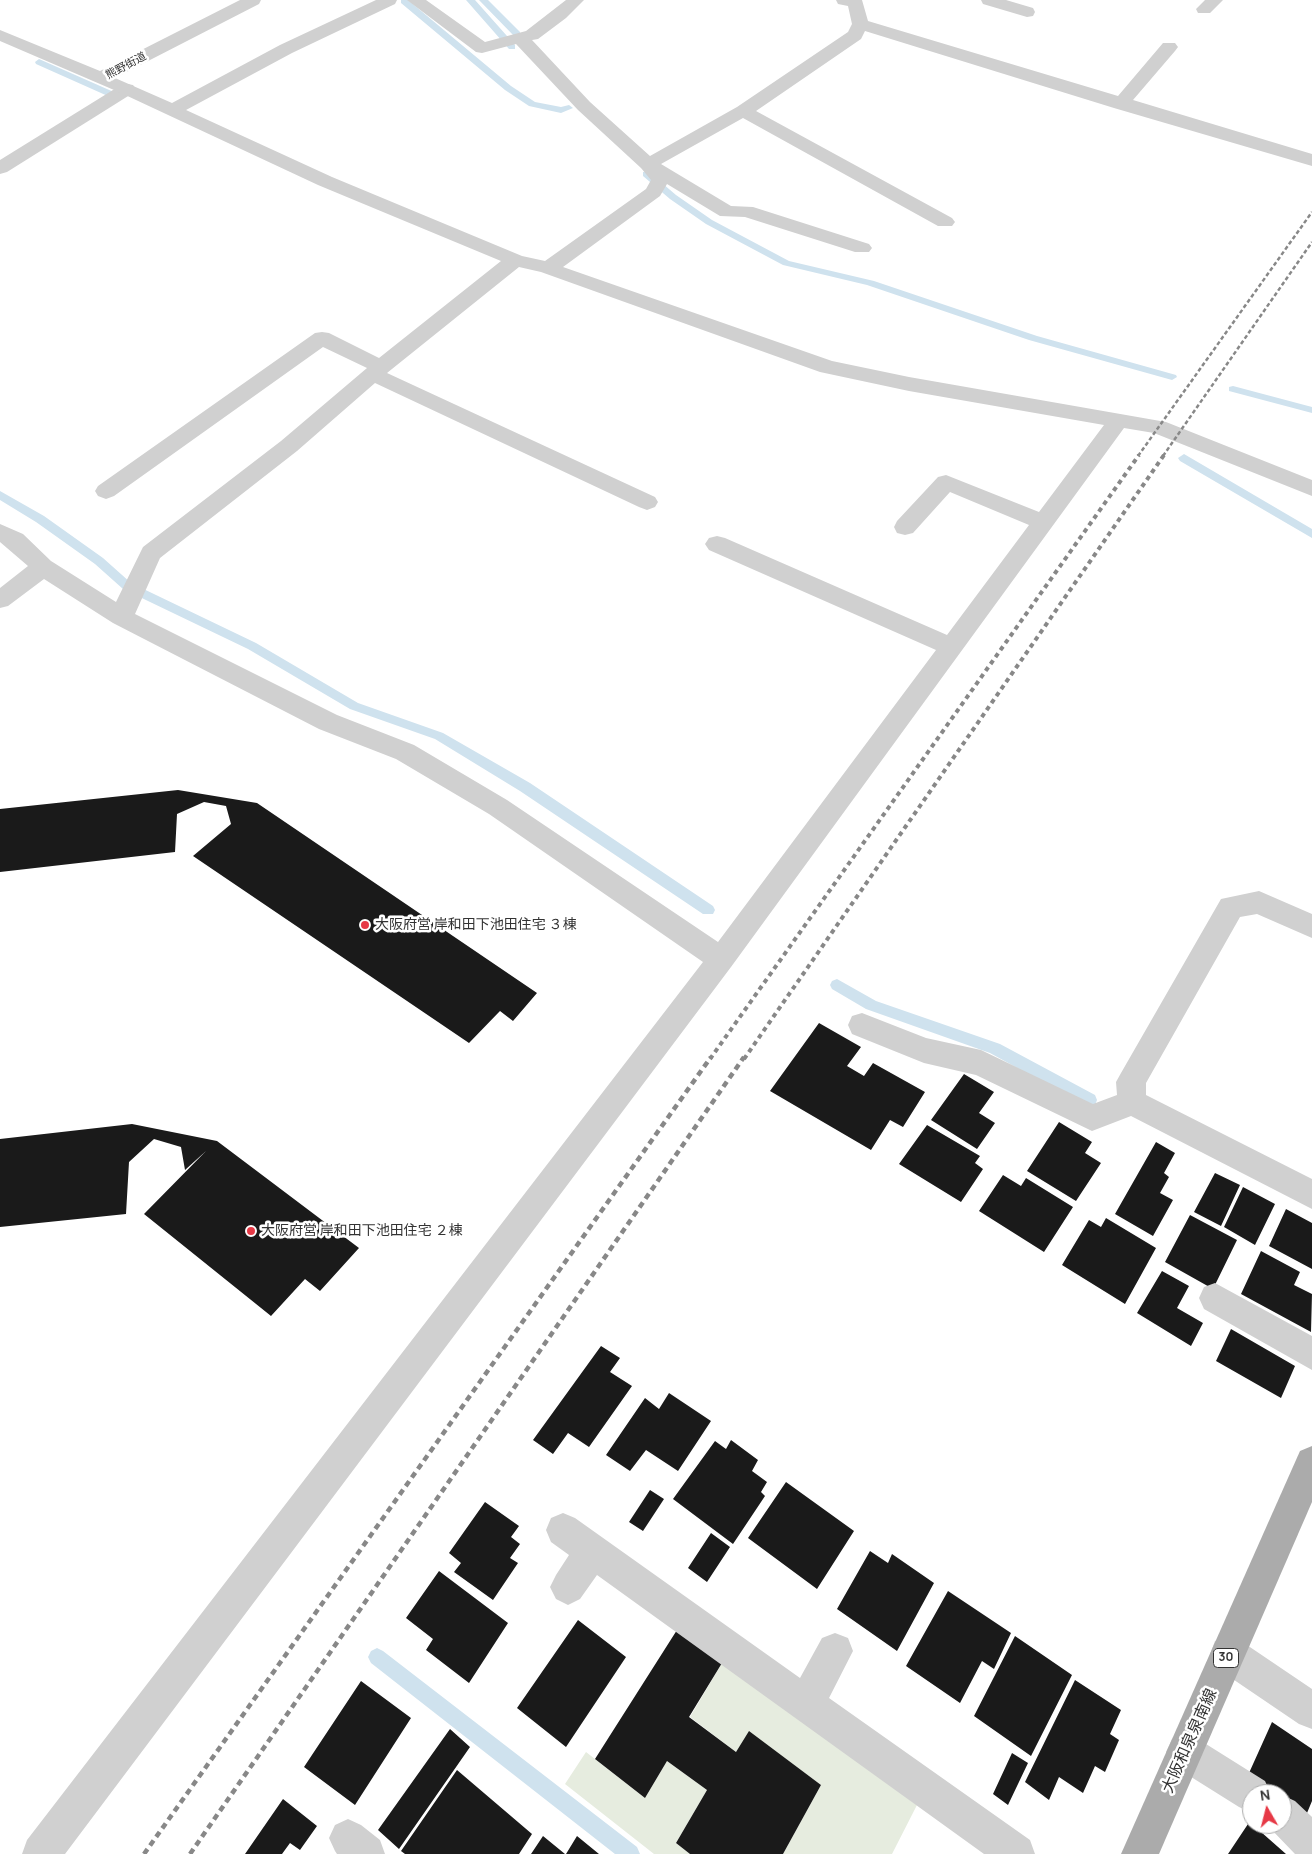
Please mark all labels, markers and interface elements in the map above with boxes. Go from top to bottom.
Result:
street label: 熊野街道 [103,50,149,82]
place label: 大阪府営 岸和田下池田住宅 ３棟 [375,917,577,933]
marker: 大阪府営 岸和田下池田住宅 ３棟 [359,919,371,931]
place label: 大阪府営 岸和田下池田住宅 ２棟 [261,1223,463,1239]
marker: 大阪府営 岸和田下池田住宅 ２棟 [245,1225,257,1237]
road number: 30 [1214,1649,1238,1668]
street label: 大阪和泉泉南線 [1158,1686,1222,1796]
north arrow [1242,1784,1292,1834]
text: N [1259,1785,1271,1805]

